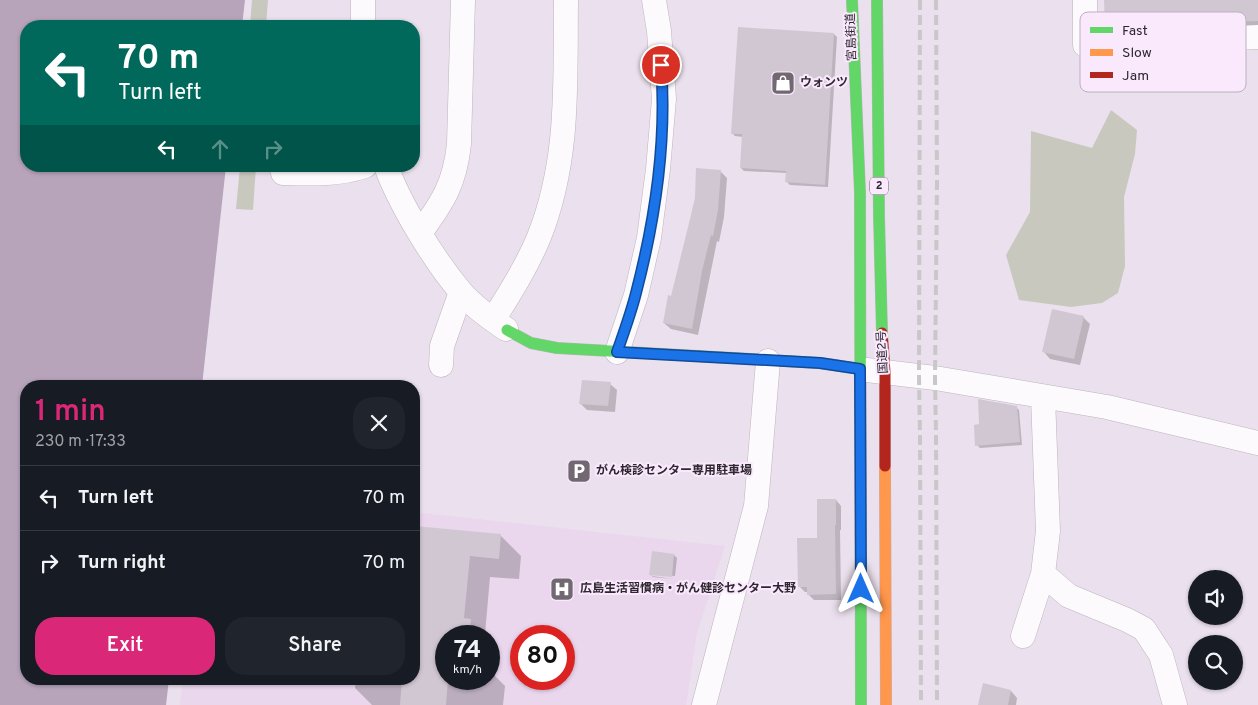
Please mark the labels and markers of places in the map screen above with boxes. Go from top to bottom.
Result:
pin [640,44,682,86]
shop icon: ウォンツ [770,70,796,96]
place label: ウォンツ [800,75,848,91]
parking icon: がん検診センター専用駐車場 [566,458,592,484]
place label: がん検診センター専用駐車場 [596,463,752,479]
hospital icon: 広島生活習慣病・がん健診センター大野 [549,576,575,602]
place label: 広島生活習慣病・がん健診センター大野 [580,581,796,597]

